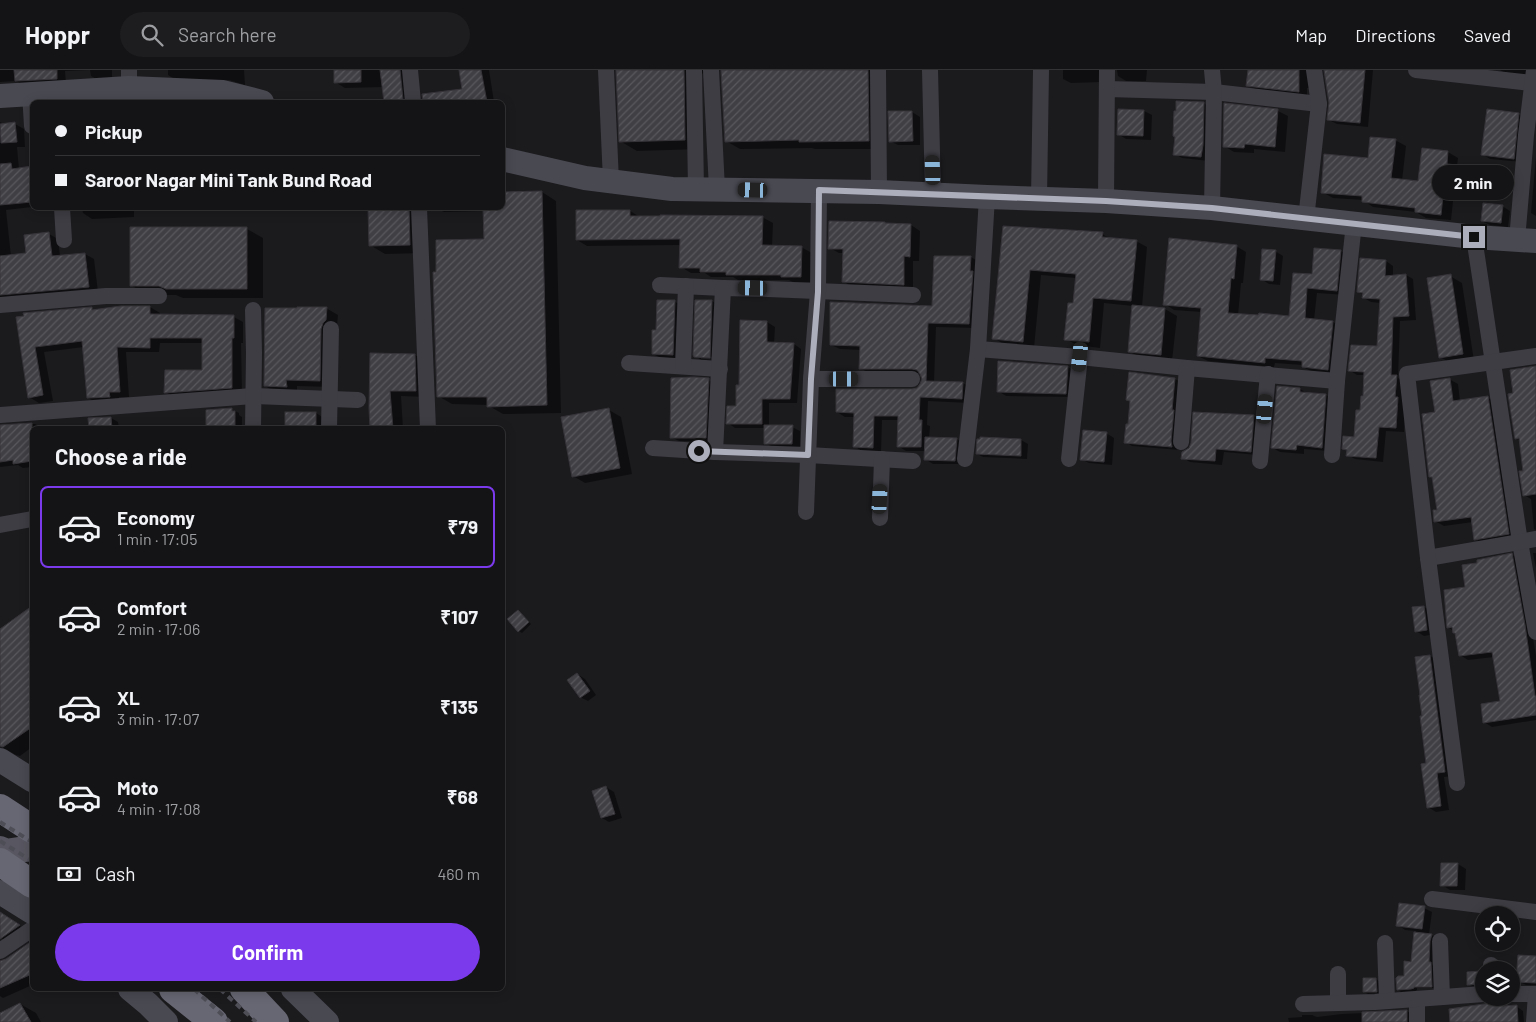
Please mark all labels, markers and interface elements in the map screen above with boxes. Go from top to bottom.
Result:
search box [120,12,470,57]
text: Hoppr [25,20,90,49]
icon: search [138,21,166,49]
text: Search here [178,23,277,46]
text: Map [1295,24,1327,46]
text: Directions [1355,24,1436,46]
text: Saved [1464,24,1511,46]
text: Pickup [85,120,143,143]
car [924,155,941,185]
callout: 2 min [1433,164,1515,200]
text: Saroor Nagar Mini Tank Bund Road [85,168,372,191]
text: 2 min [1454,173,1492,192]
car [737,182,768,198]
route end [1463,226,1485,248]
car [737,280,768,296]
car [1070,341,1089,373]
car [829,372,859,387]
car [1256,393,1273,425]
route start [688,440,710,462]
text: Choose a ride [55,443,187,469]
car [871,484,888,514]
icon: car [57,505,102,550]
text: Economy [117,506,195,529]
text: ₹79 [448,515,478,538]
text: 1 min · 17:05 [117,529,197,548]
icon: car [57,595,102,640]
text: Comfort [117,596,187,619]
text: ₹107 [440,605,478,628]
text: 2 min · 17:06 [117,619,200,638]
icon: car [57,685,102,730]
text: XL [117,686,140,709]
text: ₹135 [440,695,478,718]
text: 3 min · 17:07 [117,709,199,728]
icon: car [57,775,102,820]
text: Moto [117,776,159,799]
text: ₹68 [447,785,478,808]
text: 4 min · 17:08 [117,799,201,818]
icon: cash [55,860,83,888]
text: Cash [95,862,136,885]
text: 460 m [437,864,480,883]
map controls [1475,906,1520,1006]
button: locate [1475,906,1520,951]
button: Confirm [55,923,480,981]
button: layers [1475,961,1520,1006]

